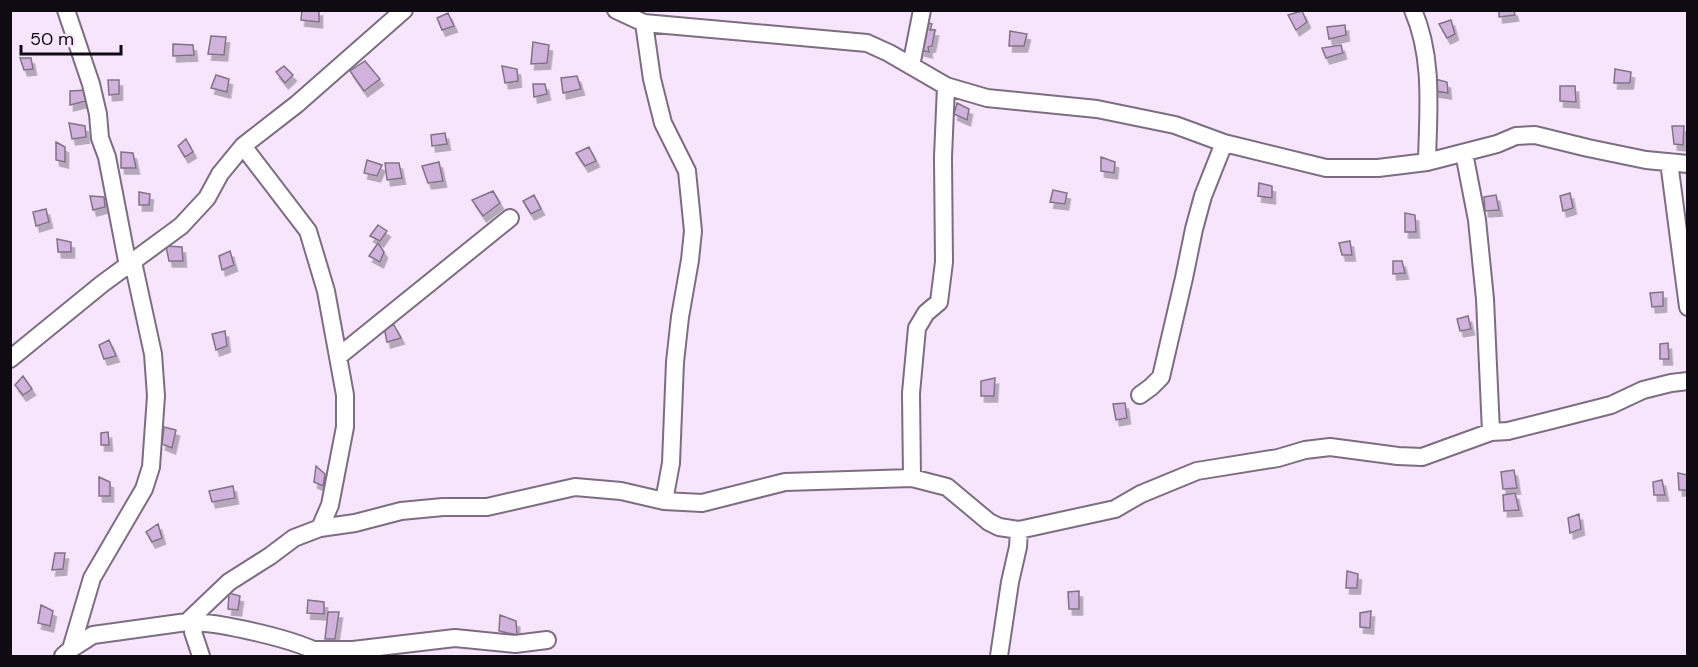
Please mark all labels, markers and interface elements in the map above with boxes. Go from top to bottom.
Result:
scale bar [21,18,122,56]
text: 50 m [30,27,74,51]

